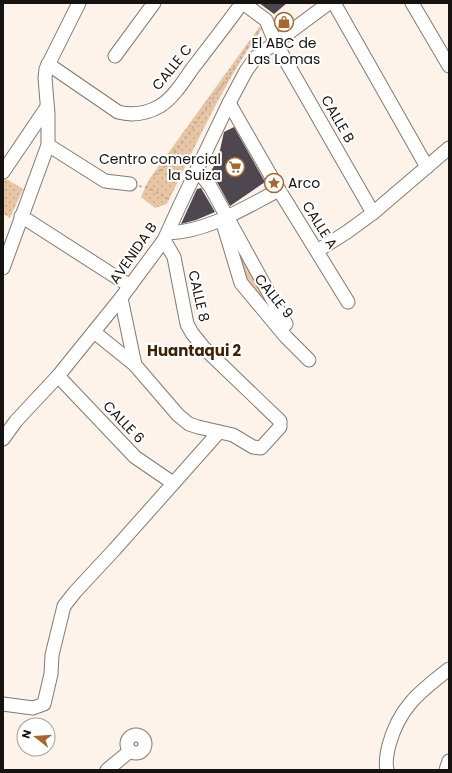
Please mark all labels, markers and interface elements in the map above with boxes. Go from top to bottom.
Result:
shop icon: El ABC de Las Lomas [273,11,295,33]
place label: El ABC de Las Lomas [248,33,320,69]
street label: CALLE C [147,40,197,94]
street label: CALLE B [316,92,360,146]
place label: Centro comercial la Suiza [99,149,221,185]
supermarket icon: Centro comercial la Suiza [224,156,246,178]
place icon: Arco [263,172,285,194]
place label: Arco [288,173,320,193]
street label: CALLE A [298,197,342,253]
street label: AVENIDA B [104,218,162,288]
street label: CALLE 8 [183,268,215,324]
street label: CALLE 9 [250,269,298,323]
district label: Huantaqui 2 [147,340,241,361]
street label: CALLE 6 [99,396,149,448]
north arrow [16,717,56,757]
text: N [18,728,35,740]

